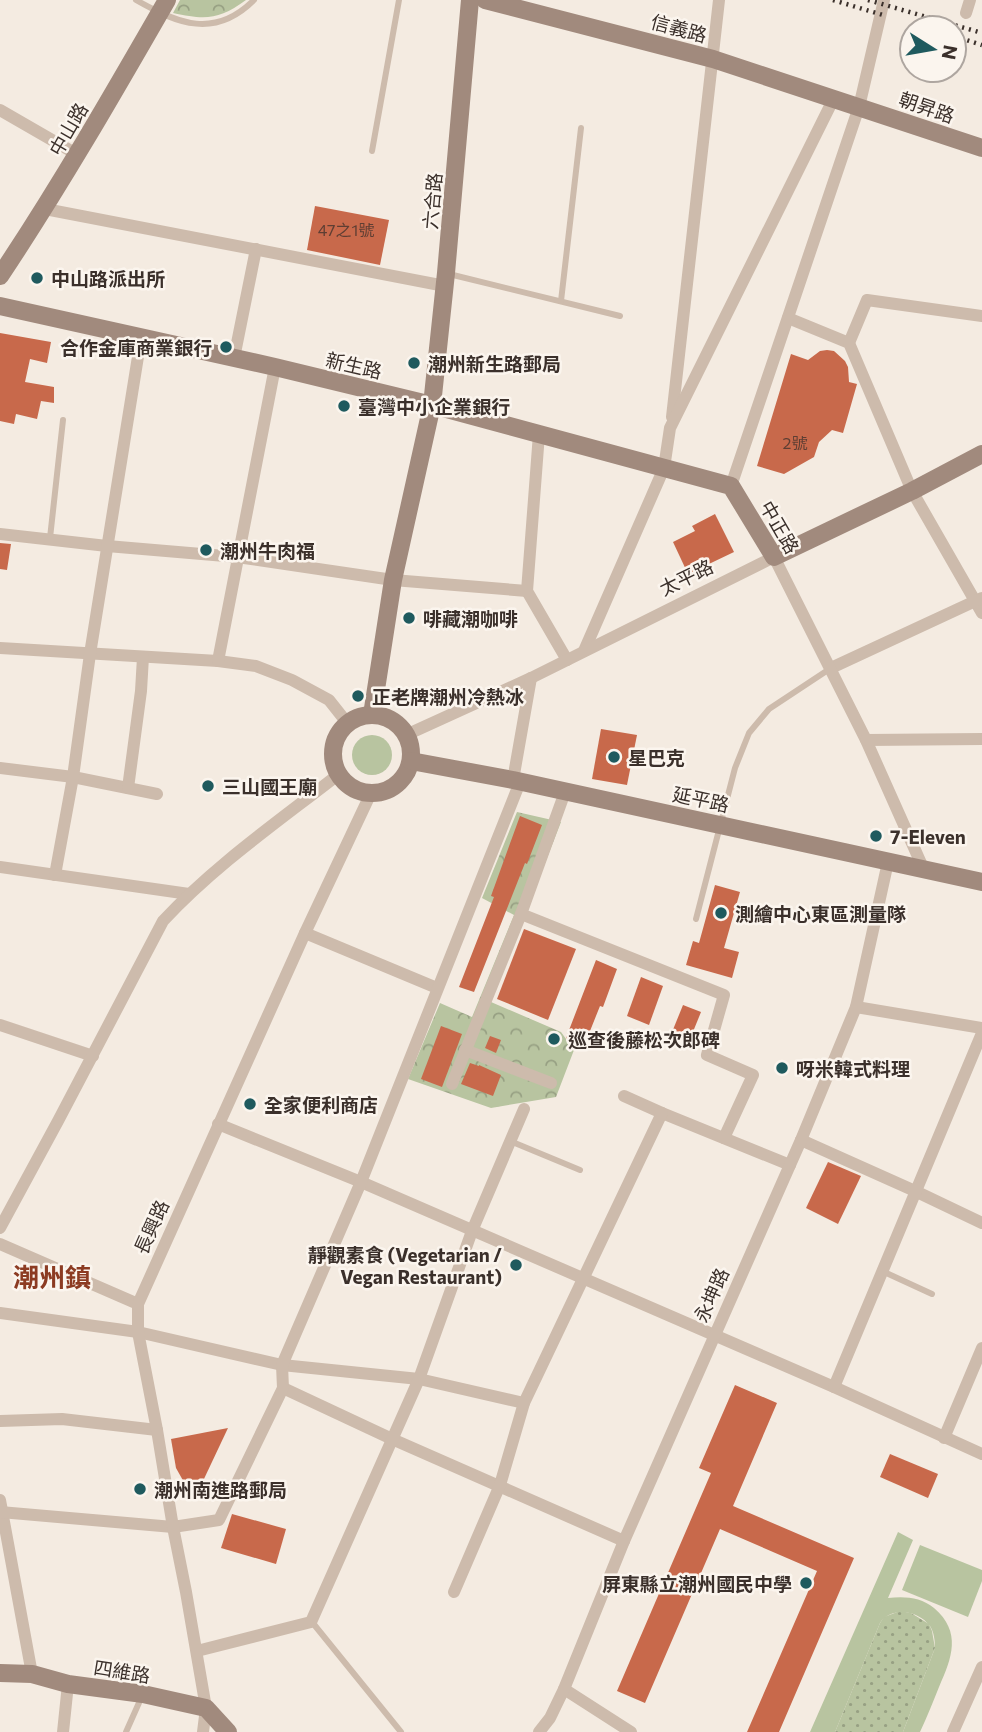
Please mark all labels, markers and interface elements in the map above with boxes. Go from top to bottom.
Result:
street label: 信義路 [648,10,710,46]
north arrow [898,14,968,84]
text: N [938,43,963,62]
street label: 朝昇路 [896,87,958,127]
street label: 中山路 [44,99,92,159]
street label: 六合路 [418,172,446,230]
house number: 47之1號 [318,220,374,239]
place label: 中山路派出所 [51,267,165,290]
marker: 中山路派出所 [29,270,45,286]
place label: 合作金庫商業銀行 [60,336,212,359]
marker: 合作金庫商業銀行 [218,339,234,355]
street label: 新生路 [324,347,384,383]
place label: 潮州新生路郵局 [428,352,561,375]
marker: 潮州新生路郵局 [406,355,422,371]
place label: 臺灣中小企業銀行 [358,395,510,418]
marker: 臺灣中小企業銀行 [336,398,352,414]
house number: 2號 [783,433,807,452]
street label: 中正路 [756,497,804,557]
place label: 潮州牛肉福 [220,539,315,562]
marker: 潮州牛肉福 [198,542,214,558]
street label: 太平路 [655,554,717,600]
place label: 啡藏潮咖啡 [423,607,518,630]
marker: 啡藏潮咖啡 [401,610,417,626]
place label: 正老牌潮州冷熱冰 [372,685,524,708]
marker: 正老牌潮州冷熱冰 [350,688,366,704]
place label: 星巴克 [628,746,685,769]
marker: 星巴克 [606,749,622,765]
place label: 三山國王廟 [222,775,317,798]
marker: 三山國王廟 [200,778,216,794]
street label: 延平路 [671,782,731,816]
place label: 7-Eleven [890,825,966,848]
marker: 7-Eleven [868,828,884,844]
place label: 測繪中心東區測量隊 [735,902,906,925]
marker: 測繪中心東區測量隊 [713,905,729,921]
place label: 巡查後藤松次郎碑 [568,1028,720,1051]
marker: 巡查後藤松次郎碑 [546,1031,562,1047]
place label: 呀米韓式料理 [796,1057,910,1080]
marker: 呀米韓式料理 [774,1060,790,1076]
place label: 全家便利商店 [264,1093,378,1116]
marker: 全家便利商店 [242,1096,258,1112]
street label: 長興路 [129,1196,173,1258]
place label: 靜觀素食 (Vegetarian / Vegan Restaurant) [308,1243,502,1288]
marker: 靜觀素食 (Vegetarian / Vegan Restaurant) [508,1257,524,1273]
district label: 潮州鎮 [13,1261,91,1292]
street label: 永坤路 [689,1264,733,1326]
place label: 潮州南進路郵局 [154,1478,287,1501]
marker: 潮州南進路郵局 [132,1481,148,1497]
place label: 屏東縣立潮州國民中學 [602,1572,792,1595]
marker: 屏東縣立潮州國民中學 [798,1575,814,1591]
street label: 四維路 [92,1655,152,1687]

